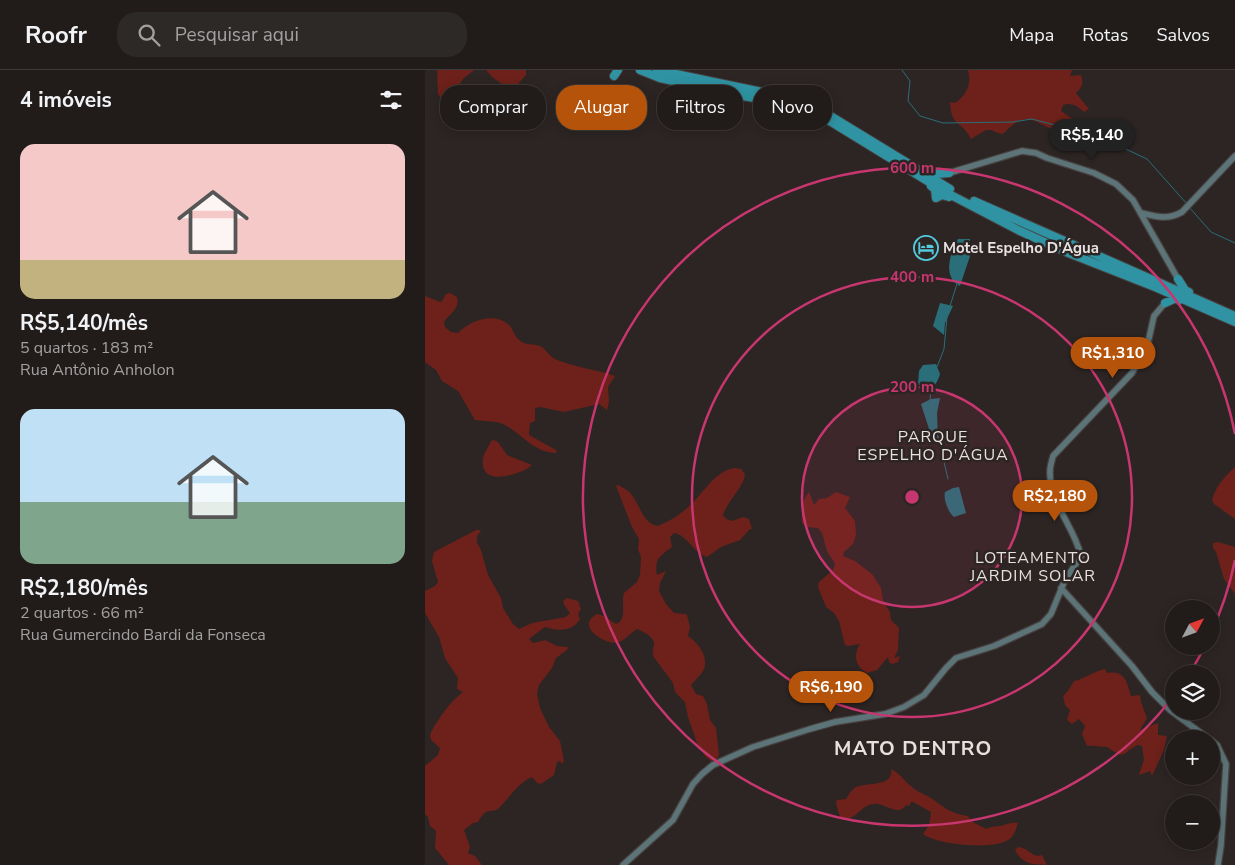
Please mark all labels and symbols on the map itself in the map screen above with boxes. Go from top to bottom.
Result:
pin: R$5,140 [1046,118,1138,161]
text: 600 m [890,158,934,178]
hotel icon: Motel Espelho D'Água [913,235,939,261]
place label: Motel Espelho D'Água [943,238,1099,258]
text: 400 m [890,267,934,287]
pin: R$1,310 [1067,336,1159,379]
text: 200 m [890,377,934,397]
district label: PARQUE ESPELHO D'ÁGUA [857,426,1009,466]
pin: R$2,180 [1009,480,1101,522]
centre of rings [903,488,921,506]
district label: LOTEAMENTO JARDIM SOLAR [969,547,1096,587]
north arrow [1165,600,1220,655]
pin: R$6,190 [785,670,877,713]
district label: MATO DENTRO [834,735,992,762]

